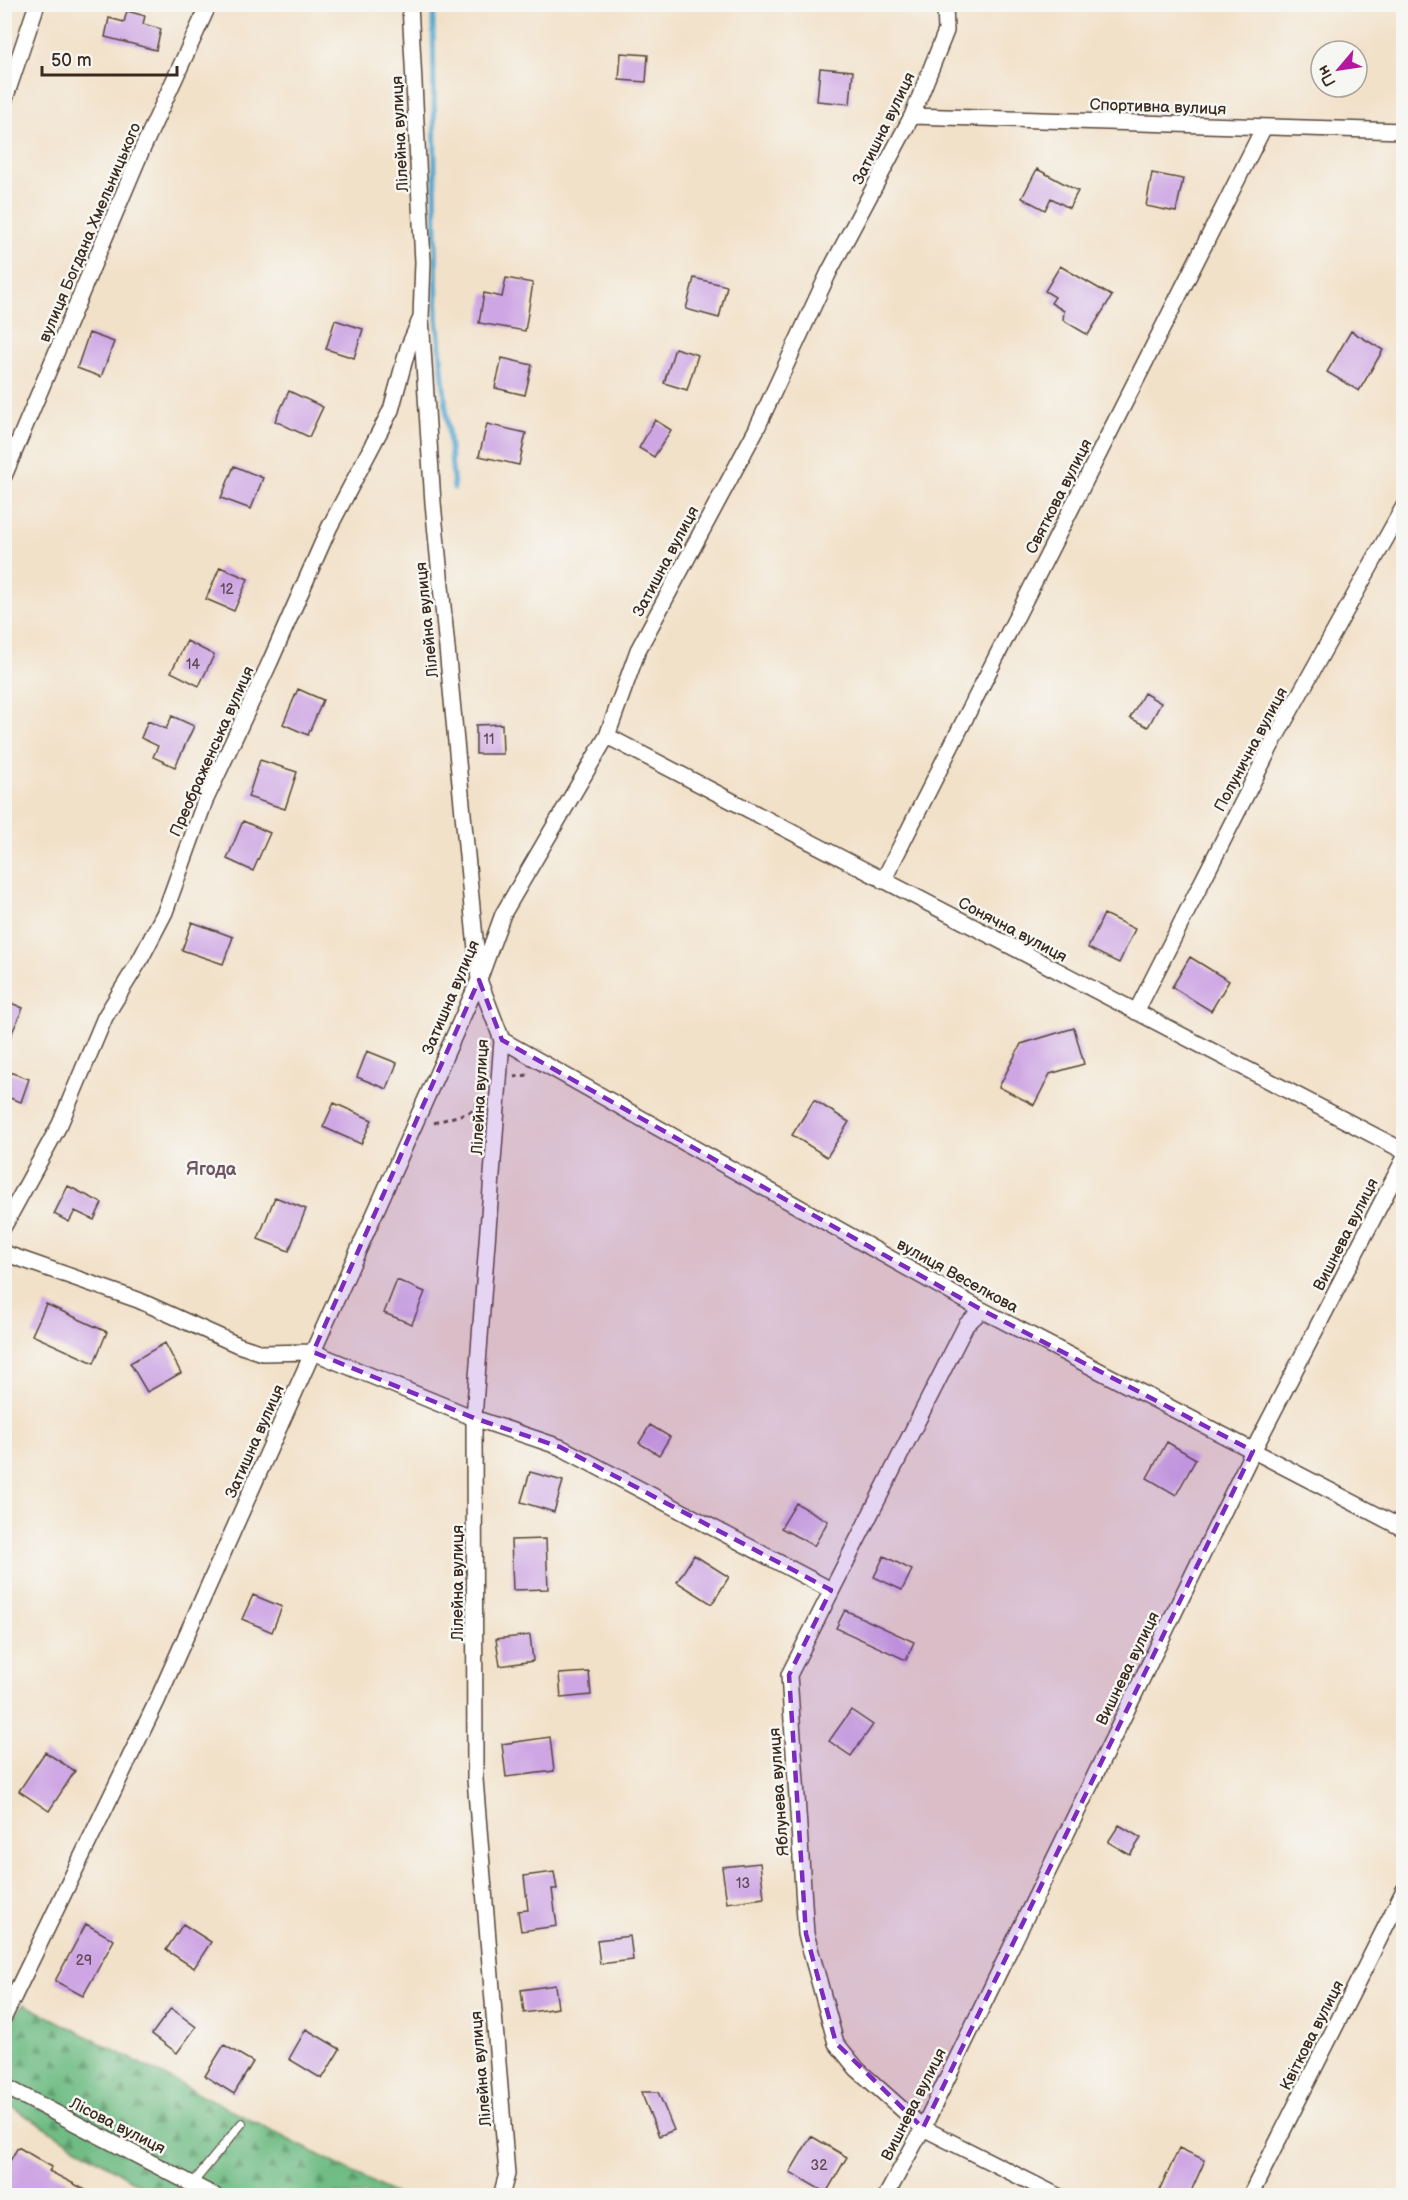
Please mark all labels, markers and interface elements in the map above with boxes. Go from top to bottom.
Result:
scale bar [42,39,177,77]
north arrow [1309,39,1369,99]
text: 50 m [51,50,92,71]
text: Пн [1314,62,1341,89]
street label: Затишна вулиця [849,69,920,188]
street label: Лілейна вулиця [388,75,413,193]
street label: Спортивна вулиця [1089,96,1227,119]
street label: вулиця Богдана Хмельницького [35,120,145,345]
street label: Святкова вулиця [1022,436,1097,557]
street label: Затишна вулиця [629,503,704,620]
street label: Лілейна вулиця [412,561,443,680]
house number: 12 [220,581,235,598]
house number: 14 [186,656,200,673]
street label: Преображенська вулиця [166,663,259,840]
street label: Полунична вулиця [1211,684,1292,815]
house number: 11 [484,731,494,748]
street label: Сонячна вулиця [955,894,1070,967]
street label: Затишна вулиця [419,937,484,1058]
street label: Лілейна вулиця [468,1038,493,1157]
district label: Ягода [186,1159,237,1180]
street label: Вишнева вулиця [1310,1175,1383,1294]
street label: вулиця Веселкова [893,1235,1022,1318]
street label: Затишна вулиця [222,1382,289,1501]
street label: Лілейна вулиця [449,1525,468,1642]
street label: Вишнева вулиця [1093,1609,1164,1728]
street label: Яблунева вулиця [766,1727,793,1857]
house number: 13 [736,1875,750,1892]
house number: 29 [76,1952,92,1969]
street label: Квіткова вулиця [1276,1977,1348,2094]
street label: Лілейна вулиця [467,2010,496,2129]
street label: Вишнева вулиця [878,2045,951,2164]
street label: Лісова вулиця [66,2094,168,2159]
house number: 32 [811,2157,828,2174]

